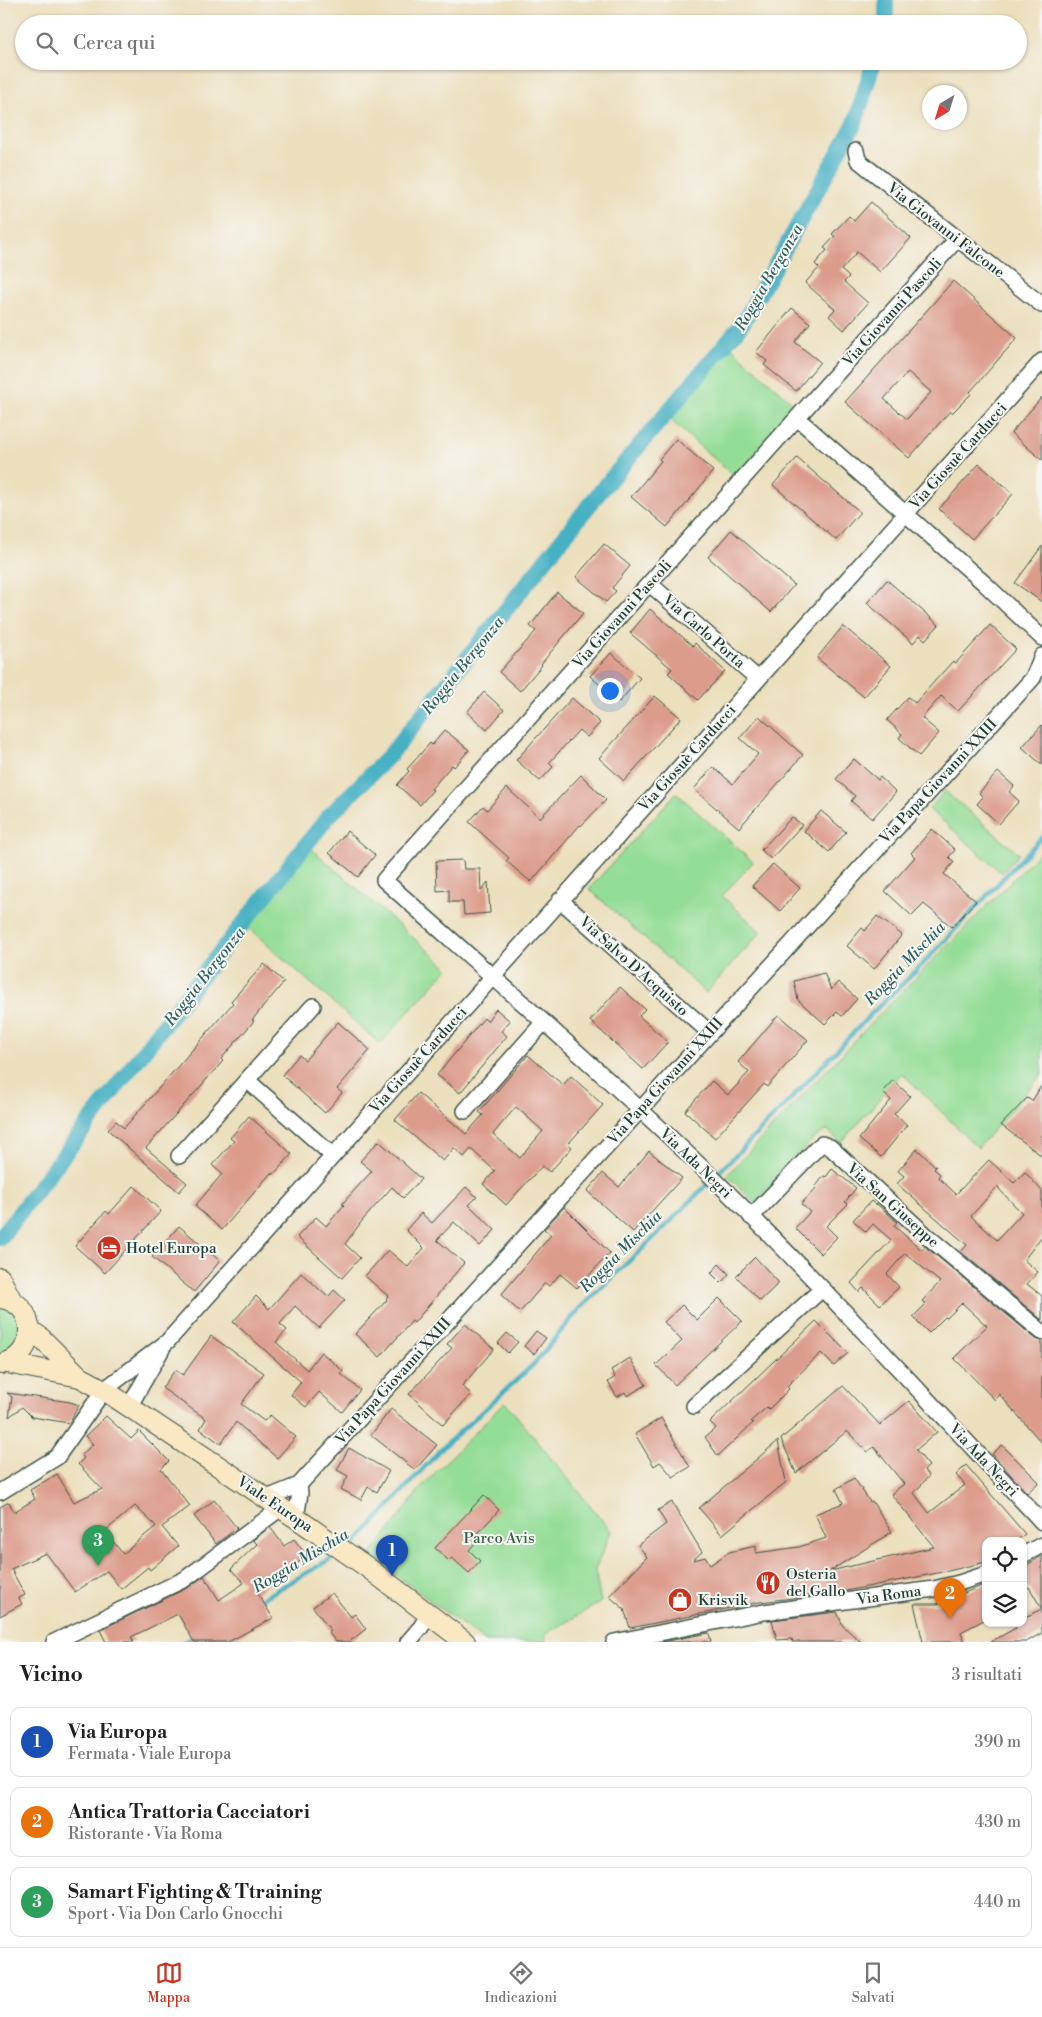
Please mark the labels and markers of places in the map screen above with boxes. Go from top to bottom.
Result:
hotel icon: Hotel Europa [96,1235,122,1261]
place label: Hotel Europa [126,1239,217,1258]
pin: 3 [82,1525,114,1566]
pin: 1 [376,1535,408,1576]
place label: Osteria del Gallo [786,1565,846,1601]
restaurant icon: Osteria del Gallo [755,1570,781,1596]
pin: 2 [934,1578,966,1619]
shop icon: Krisvik [667,1587,693,1613]
place label: Krisvik [698,1591,749,1610]

